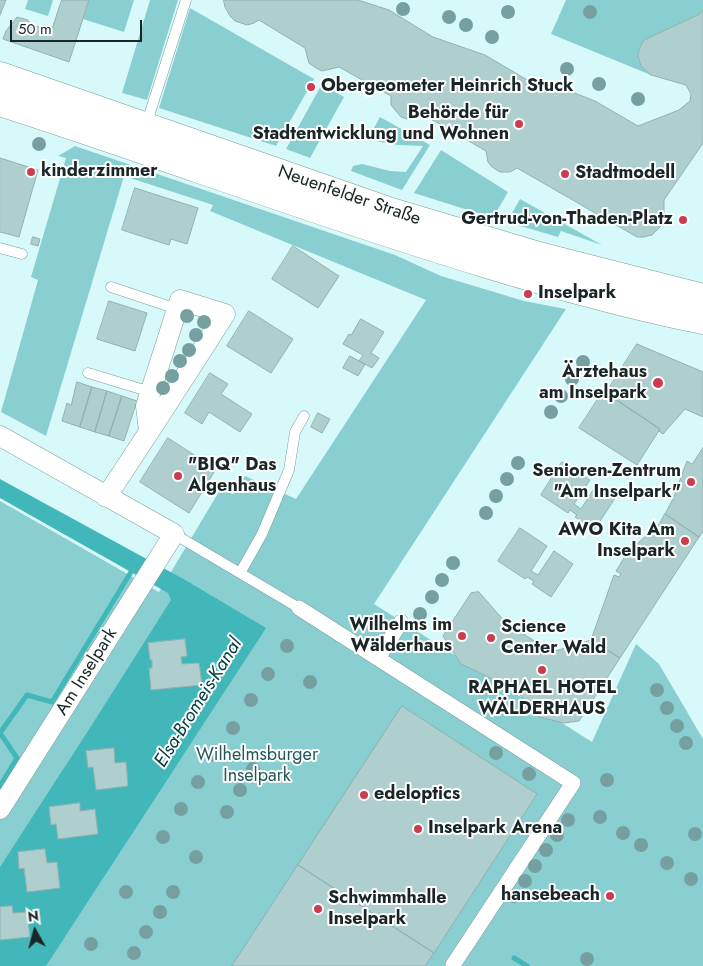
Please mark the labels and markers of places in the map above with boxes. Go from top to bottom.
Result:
place label: Obergeometer Heinrich Stuck [321,76,573,98]
marker: Obergeometer Heinrich Stuck [305,81,317,93]
place label: Behörde für Stadtentwicklung und Wohnen [252,103,509,146]
marker: Behörde für Stadtentwicklung und Wohnen [513,118,525,130]
place label: kinderzimmer [41,161,158,183]
place label: Stadtmodell [575,163,675,185]
marker: kinderzimmer [25,166,37,178]
marker: Stadtmodell [559,168,571,180]
place label: Gertrud-von-Thaden-Platz [461,209,673,231]
marker: Gertrud-von-Thaden-Platz [677,214,689,226]
place label: Inselpark [538,283,616,305]
marker: Inselpark [522,288,534,300]
place label: Ärztehaus am Inselpark [539,362,647,404]
marker: Ärztehaus am Inselpark [651,376,665,390]
place label: "BIQ" Das Algenhaus [188,455,276,498]
place label: Senioren-Zentrum "Am Inselpark" [532,461,681,504]
marker: "BIQ" Das Algenhaus [172,470,184,482]
marker: Senioren-Zentrum "Am Inselpark" [685,476,697,488]
place label: AWO Kita Am Inselpark [558,520,675,562]
marker: AWO Kita Am Inselpark [679,535,691,547]
place label: Wilhelms im Wälderhaus [349,615,452,658]
place label: Science Center Wald [501,617,606,660]
marker: Wilhelms im Wälderhaus [456,630,468,642]
marker: Science Center Wald [485,632,497,644]
marker: RAPHAEL HOTEL WÄLDERHAUS [536,664,548,676]
place label: RAPHAEL HOTEL WÄLDERHAUS [468,678,616,721]
place label: edeloptics [374,784,460,806]
marker: edeloptics [358,789,370,801]
place label: Inselpark Arena [428,818,562,840]
marker: Inselpark Arena [412,823,424,835]
place label: hansebeach [501,885,600,907]
place label: Schwimmhalle Inselpark [328,888,446,931]
marker: hansebeach [604,890,616,902]
marker: Schwimmhalle Inselpark [312,903,324,915]

